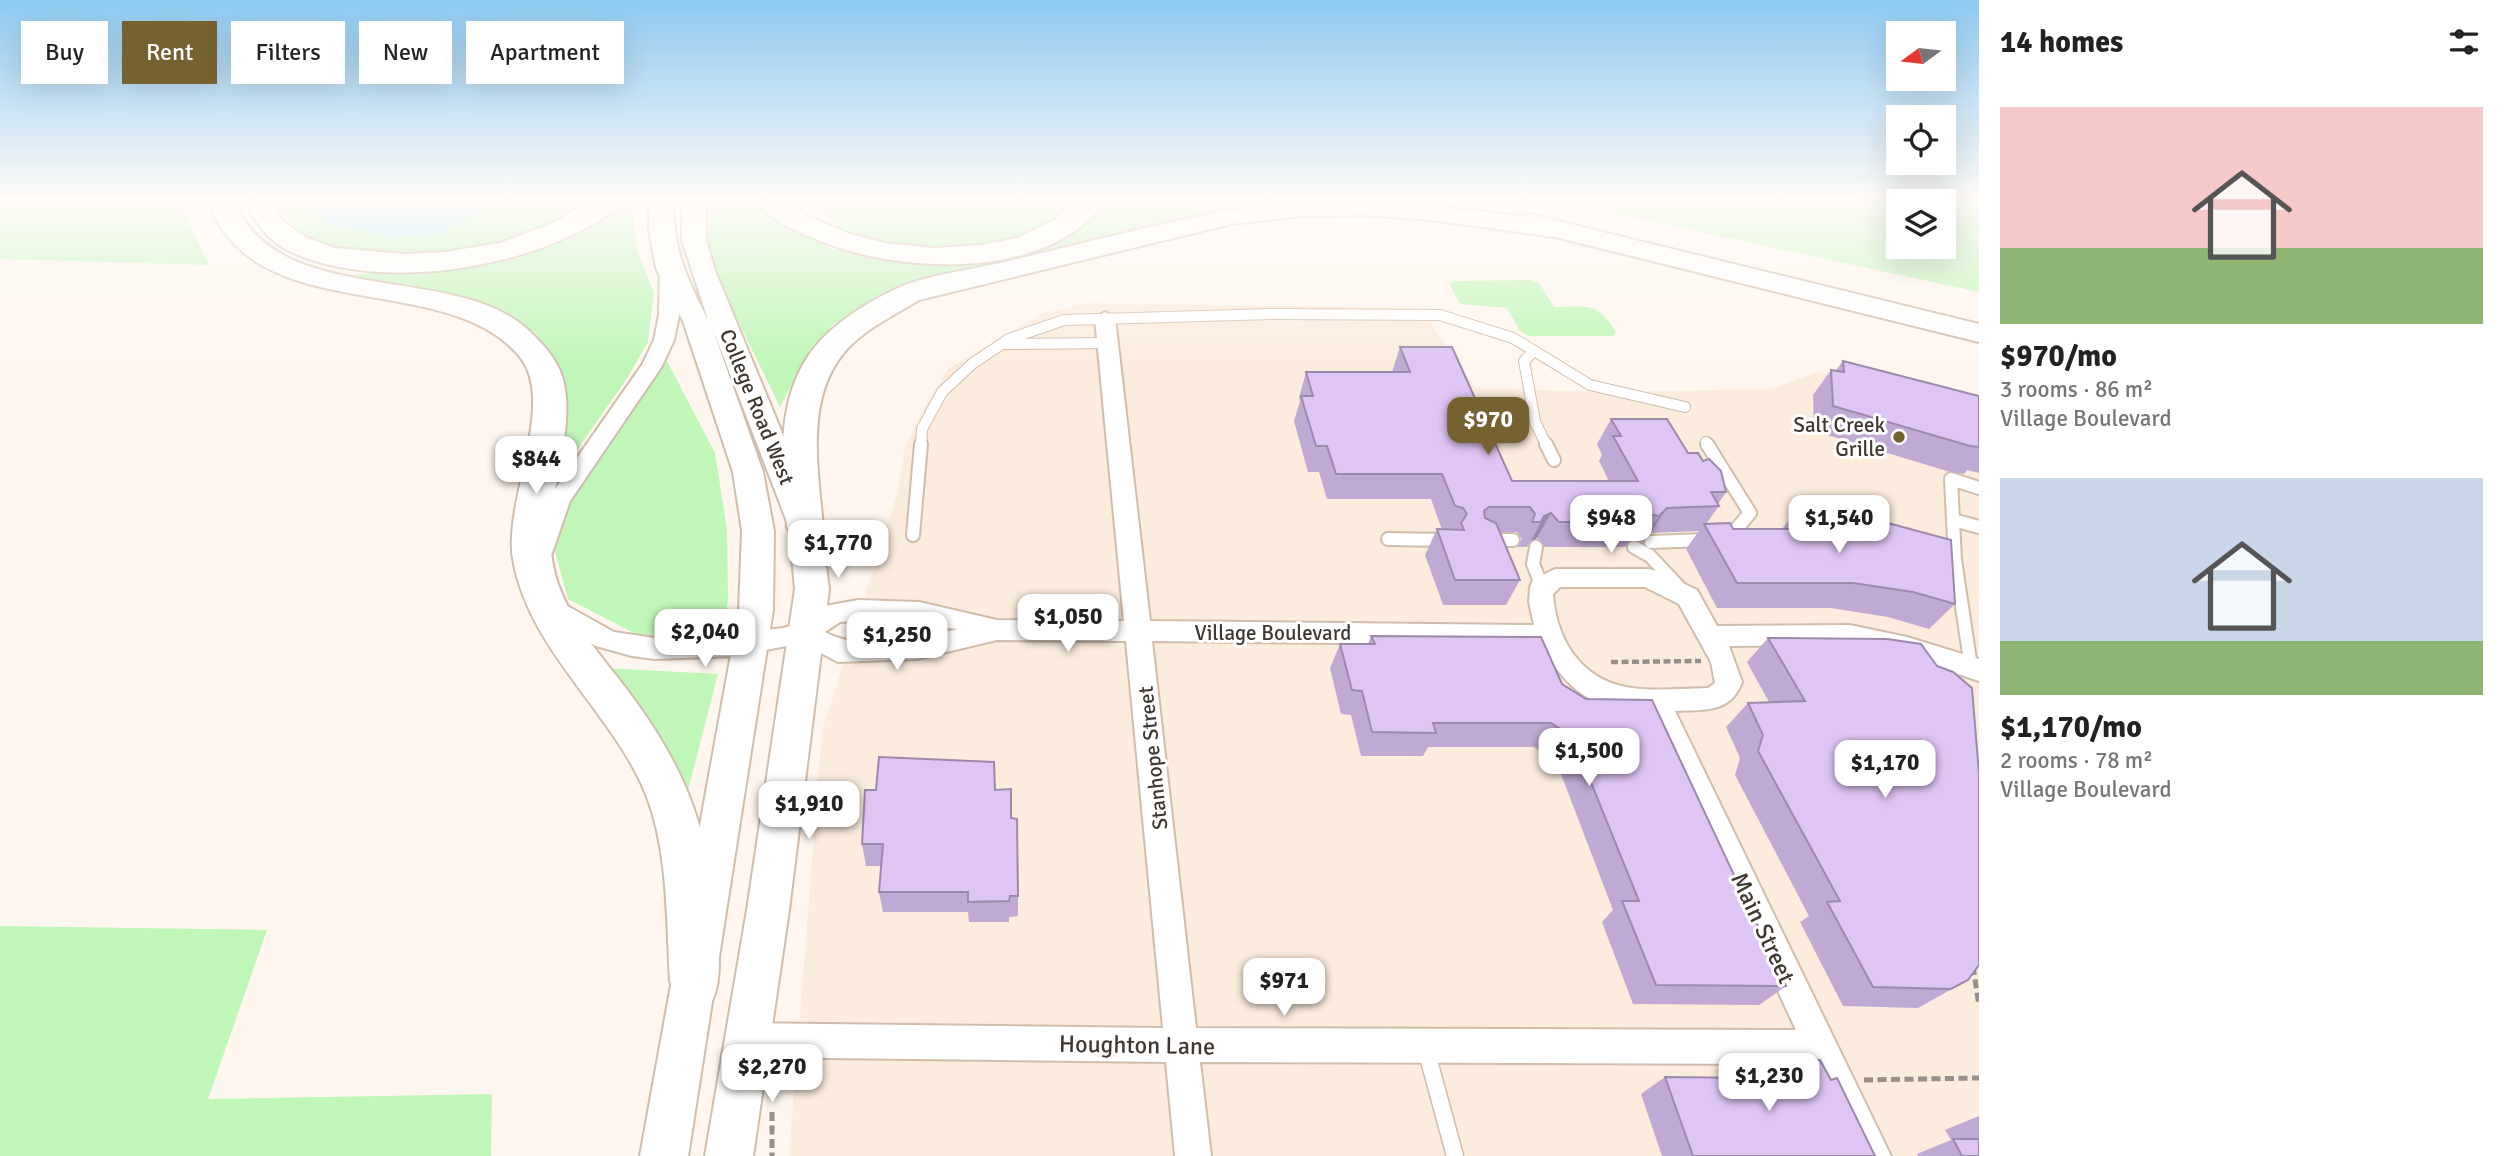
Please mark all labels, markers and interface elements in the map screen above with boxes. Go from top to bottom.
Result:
chip: Buy [21,21,108,84]
chip: Rent [122,21,217,84]
chip: Filters [231,21,345,84]
chip: New [359,21,452,84]
chip: Apartment [466,21,624,84]
north arrow [1886,21,1956,91]
map controls [1886,21,1956,259]
icon: filters [2445,23,2483,61]
text: 14 homes [2000,24,2123,61]
button: locate [1886,105,1956,175]
icon: home [2179,152,2305,278]
button: layers [1886,189,1956,259]
street label: College Road West [714,325,800,489]
text: $970/mo [2000,338,2117,375]
text: 3 rooms · 86 m² [2000,375,2153,404]
pin: $970 [1447,398,1529,457]
text: Village Boulevard [2000,404,2172,433]
text: $970 [1463,405,1513,434]
place label: Salt Creek Grille [1793,412,1885,462]
marker: Salt Creek Grille [1891,429,1907,445]
pin: $844 [495,436,577,496]
text: $844 [511,444,561,473]
pin: $948 [1570,496,1652,555]
pin: $1,540 [1782,496,1896,555]
text: $948 [1586,503,1636,532]
text: $1,540 [1805,503,1873,532]
pin: $1,770 [781,520,895,580]
icon: home [2179,523,2305,649]
text: $1,770 [804,528,872,557]
pin: $1,050 [1011,594,1125,654]
text: $1,050 [1034,602,1102,631]
pin: $2,040 [648,610,762,669]
pin: $1,250 [840,612,954,672]
text: $2,040 [671,617,739,646]
text: $1,250 [863,620,931,649]
street label: Village Boulevard [1195,620,1351,646]
street label: Stanhope Street [1133,685,1173,831]
text: $1,170/mo [2000,709,2142,746]
pin: $1,500 [1532,728,1646,788]
text: $1,500 [1555,736,1623,765]
pin: $1,170 [1828,740,1942,800]
text: 2 rooms · 78 m² [2000,746,2153,775]
text: $1,170 [1851,748,1919,777]
text: Village Boulevard [2000,775,2172,804]
pin: $1,910 [752,782,866,841]
text: $1,910 [775,789,843,818]
street label: Main Street [1724,868,1802,988]
pin: $971 [1243,958,1325,1018]
text: $971 [1259,966,1309,995]
street label: Houghton Lane [1059,1029,1215,1061]
pin: $2,270 [715,1044,829,1104]
text: $2,270 [738,1052,806,1081]
pin: $1,230 [1712,1054,1826,1113]
text: $1,230 [1735,1061,1803,1090]

